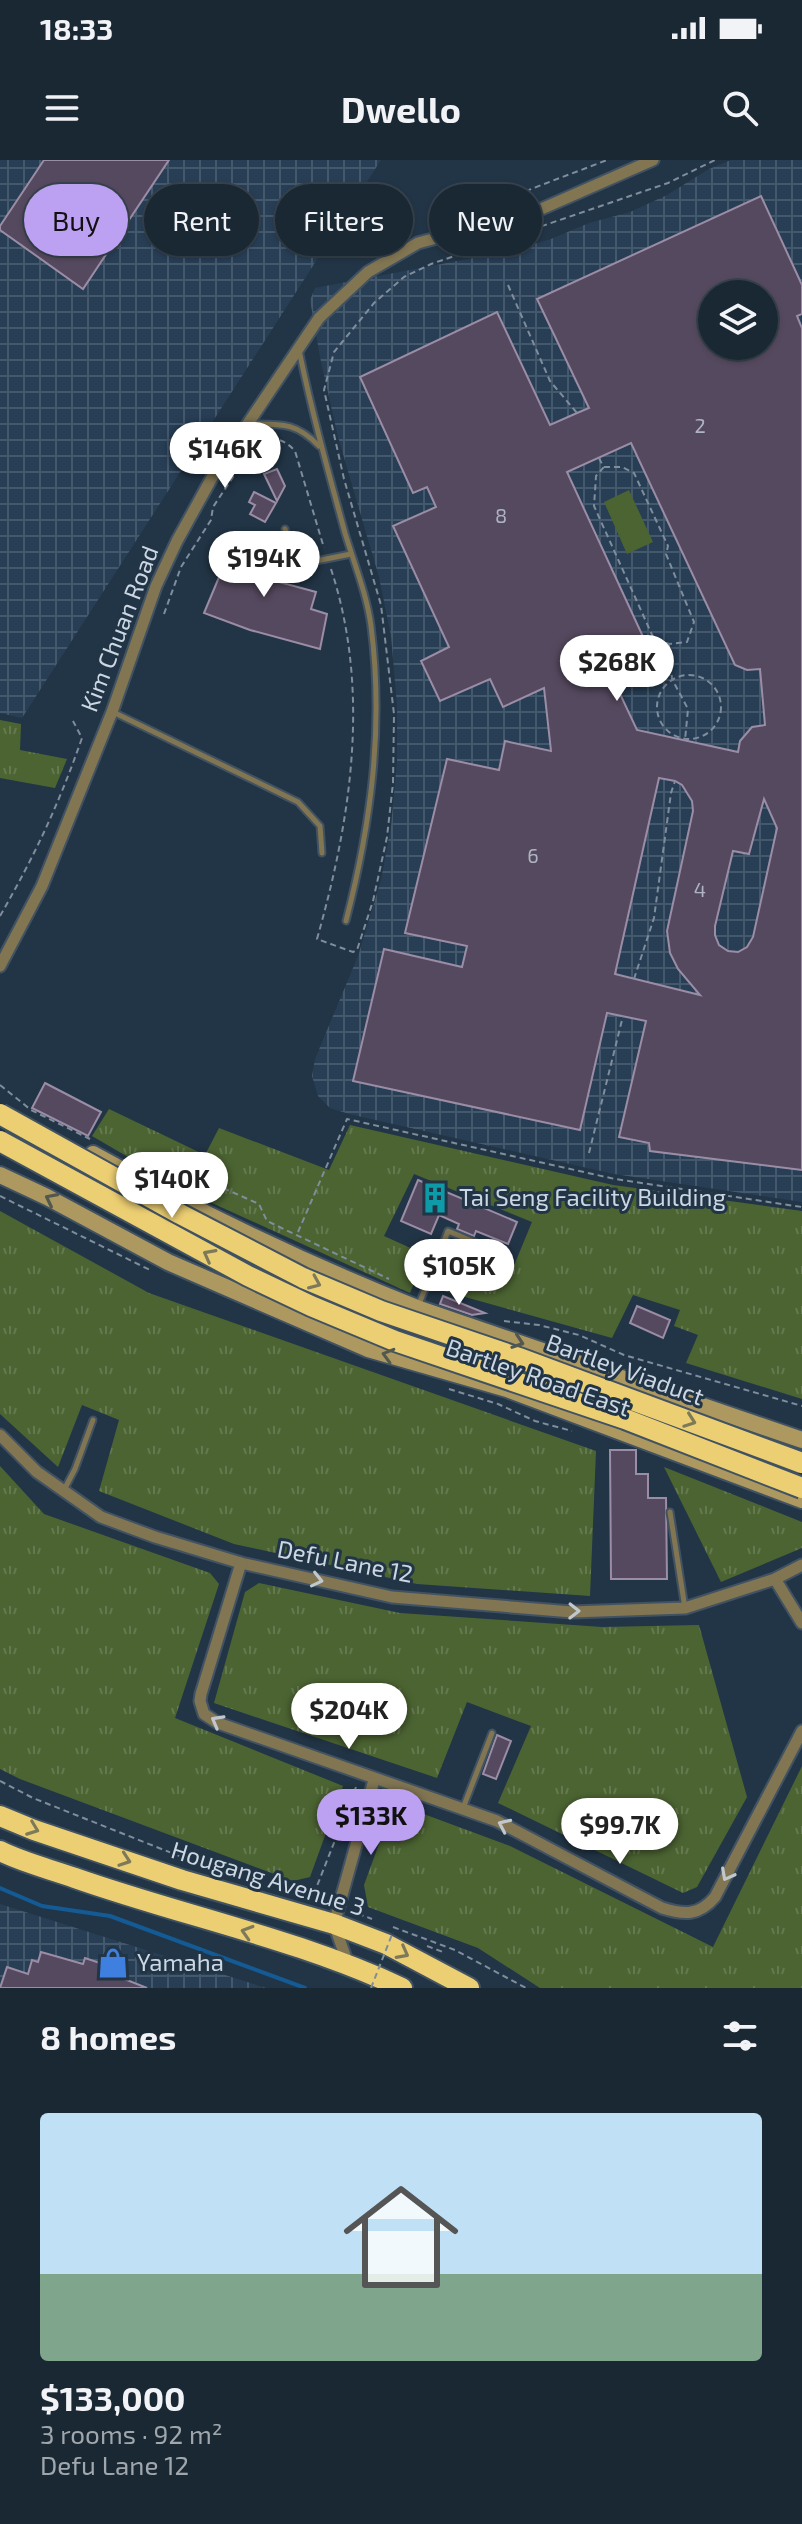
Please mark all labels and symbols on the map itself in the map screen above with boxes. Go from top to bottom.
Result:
house number: 2 [694,413,706,437]
pin: $146K [169,422,281,490]
house number: 8 [495,503,507,527]
pin: $194K [208,531,320,599]
street label: Kim Chuan Road [74,541,164,716]
pin: $268K [561,635,673,703]
house number: 6 [527,843,539,867]
house number: 4 [694,877,706,901]
pin: $140K [116,1152,228,1220]
building icon: Tai Seng Facility Building [418,1181,452,1215]
place label: Tai Seng Facility Building [459,1182,726,1211]
one-way arrow [45,1194,60,1209]
pin: $105K [403,1239,515,1307]
one-way arrow [203,1249,218,1265]
one-way arrow [307,1274,321,1290]
street label: Bartley Viaduct [543,1327,708,1411]
street label: Bartley Road East [443,1331,634,1422]
one-way arrow [510,1333,524,1349]
one-way arrow [382,1348,396,1364]
one-way arrow [683,1412,697,1428]
street label: Defu Lane 12 [275,1533,416,1588]
one-way arrow [310,1571,323,1588]
one-way arrow [568,1603,581,1620]
pin: $204K [293,1683,405,1751]
one-way arrow [211,1715,225,1731]
pin: $133K [315,1789,427,1857]
pin: $99.7K [555,1798,685,1866]
one-way arrow [25,1819,39,1836]
one-way arrow [498,1819,513,1835]
street label: Hougang Avenue 3 [168,1834,369,1921]
one-way arrow [117,1851,131,1867]
one-way arrow [721,1866,736,1881]
one-way arrow [241,1925,255,1941]
one-way arrow [395,1944,409,1959]
shop icon: Yamaha [96,1946,130,1980]
place label: Yamaha [137,1947,224,1976]

